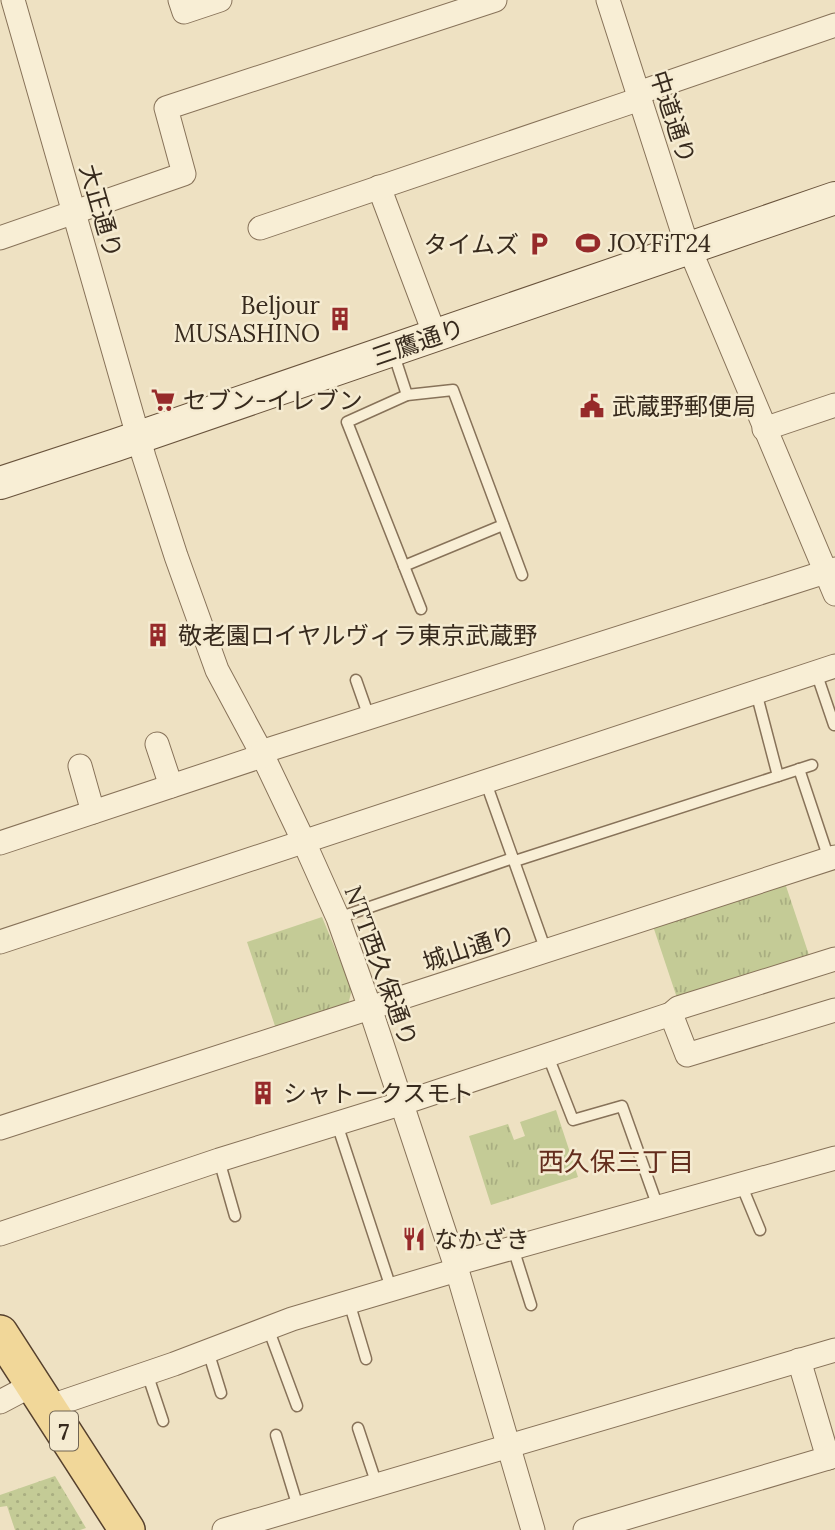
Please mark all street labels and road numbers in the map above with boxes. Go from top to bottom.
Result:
street label: 中道通り [643,67,703,167]
street label: 大正通り [73,161,129,261]
street label: 三鷹通り [368,312,468,372]
street label: NTT西久保通り [338,881,424,1051]
street label: 城山通り [419,918,519,978]
road number: 7 [50,1412,78,1450]

